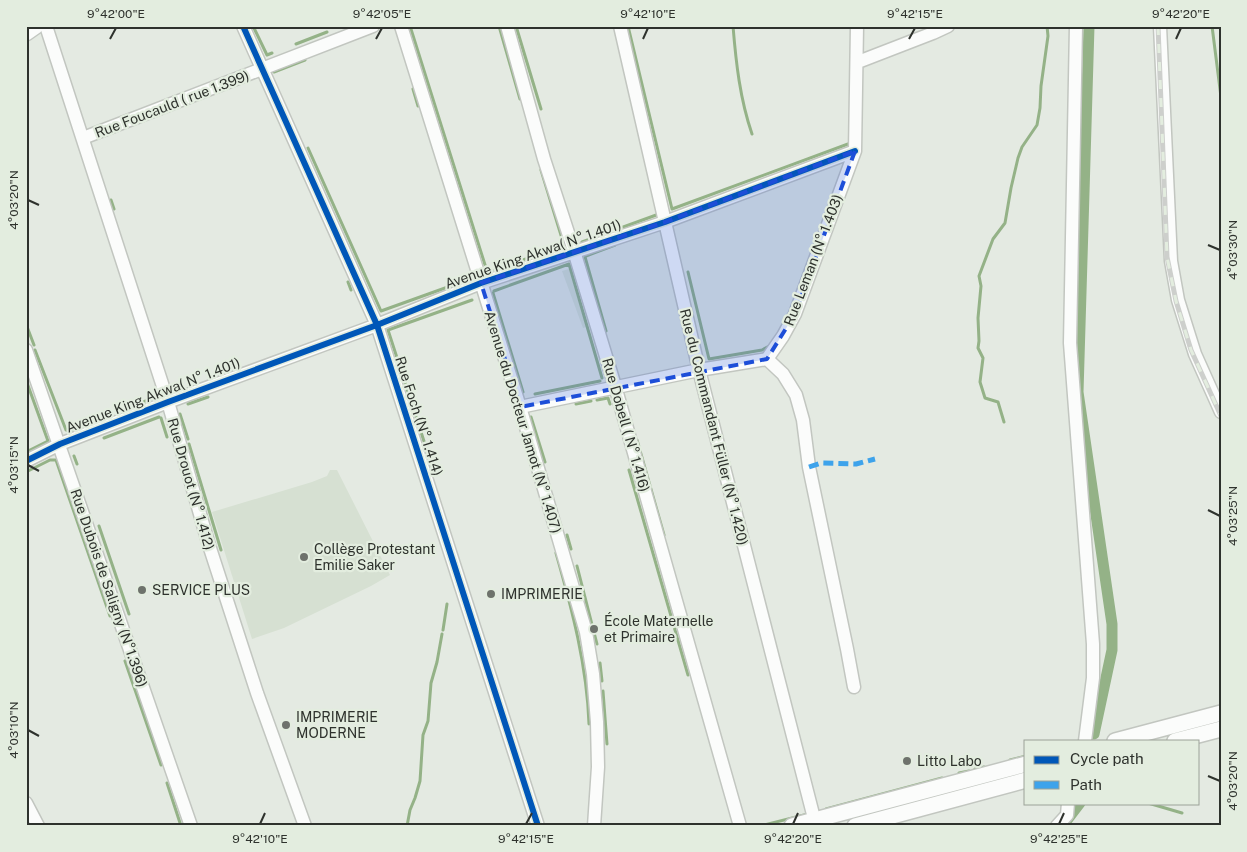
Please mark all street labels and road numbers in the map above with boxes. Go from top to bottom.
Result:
street label: Rue Foucauld ( rue 1.399) [93,67,251,141]
street label: Rue Leman (N° 1.403) [781,192,845,328]
street label: Avenue King Akwa( N° 1.401) [443,216,623,292]
street label: Rue du Commandant Füller (N° 1.420) [677,307,751,547]
street label: Avenue du Docteur Jamot (N° 1.407) [481,309,565,535]
street label: Avenue King Akwa( N° 1.401) [64,354,242,436]
street label: Rue Foch (N° 1.414) [392,354,446,478]
street label: Rue Dobell ( N° 1.416) [599,356,653,494]
street label: Rue Drouot (N° 1.412) [164,416,218,552]
street label: Rue Dubois de Saligny (N°1.396) [67,487,151,689]

